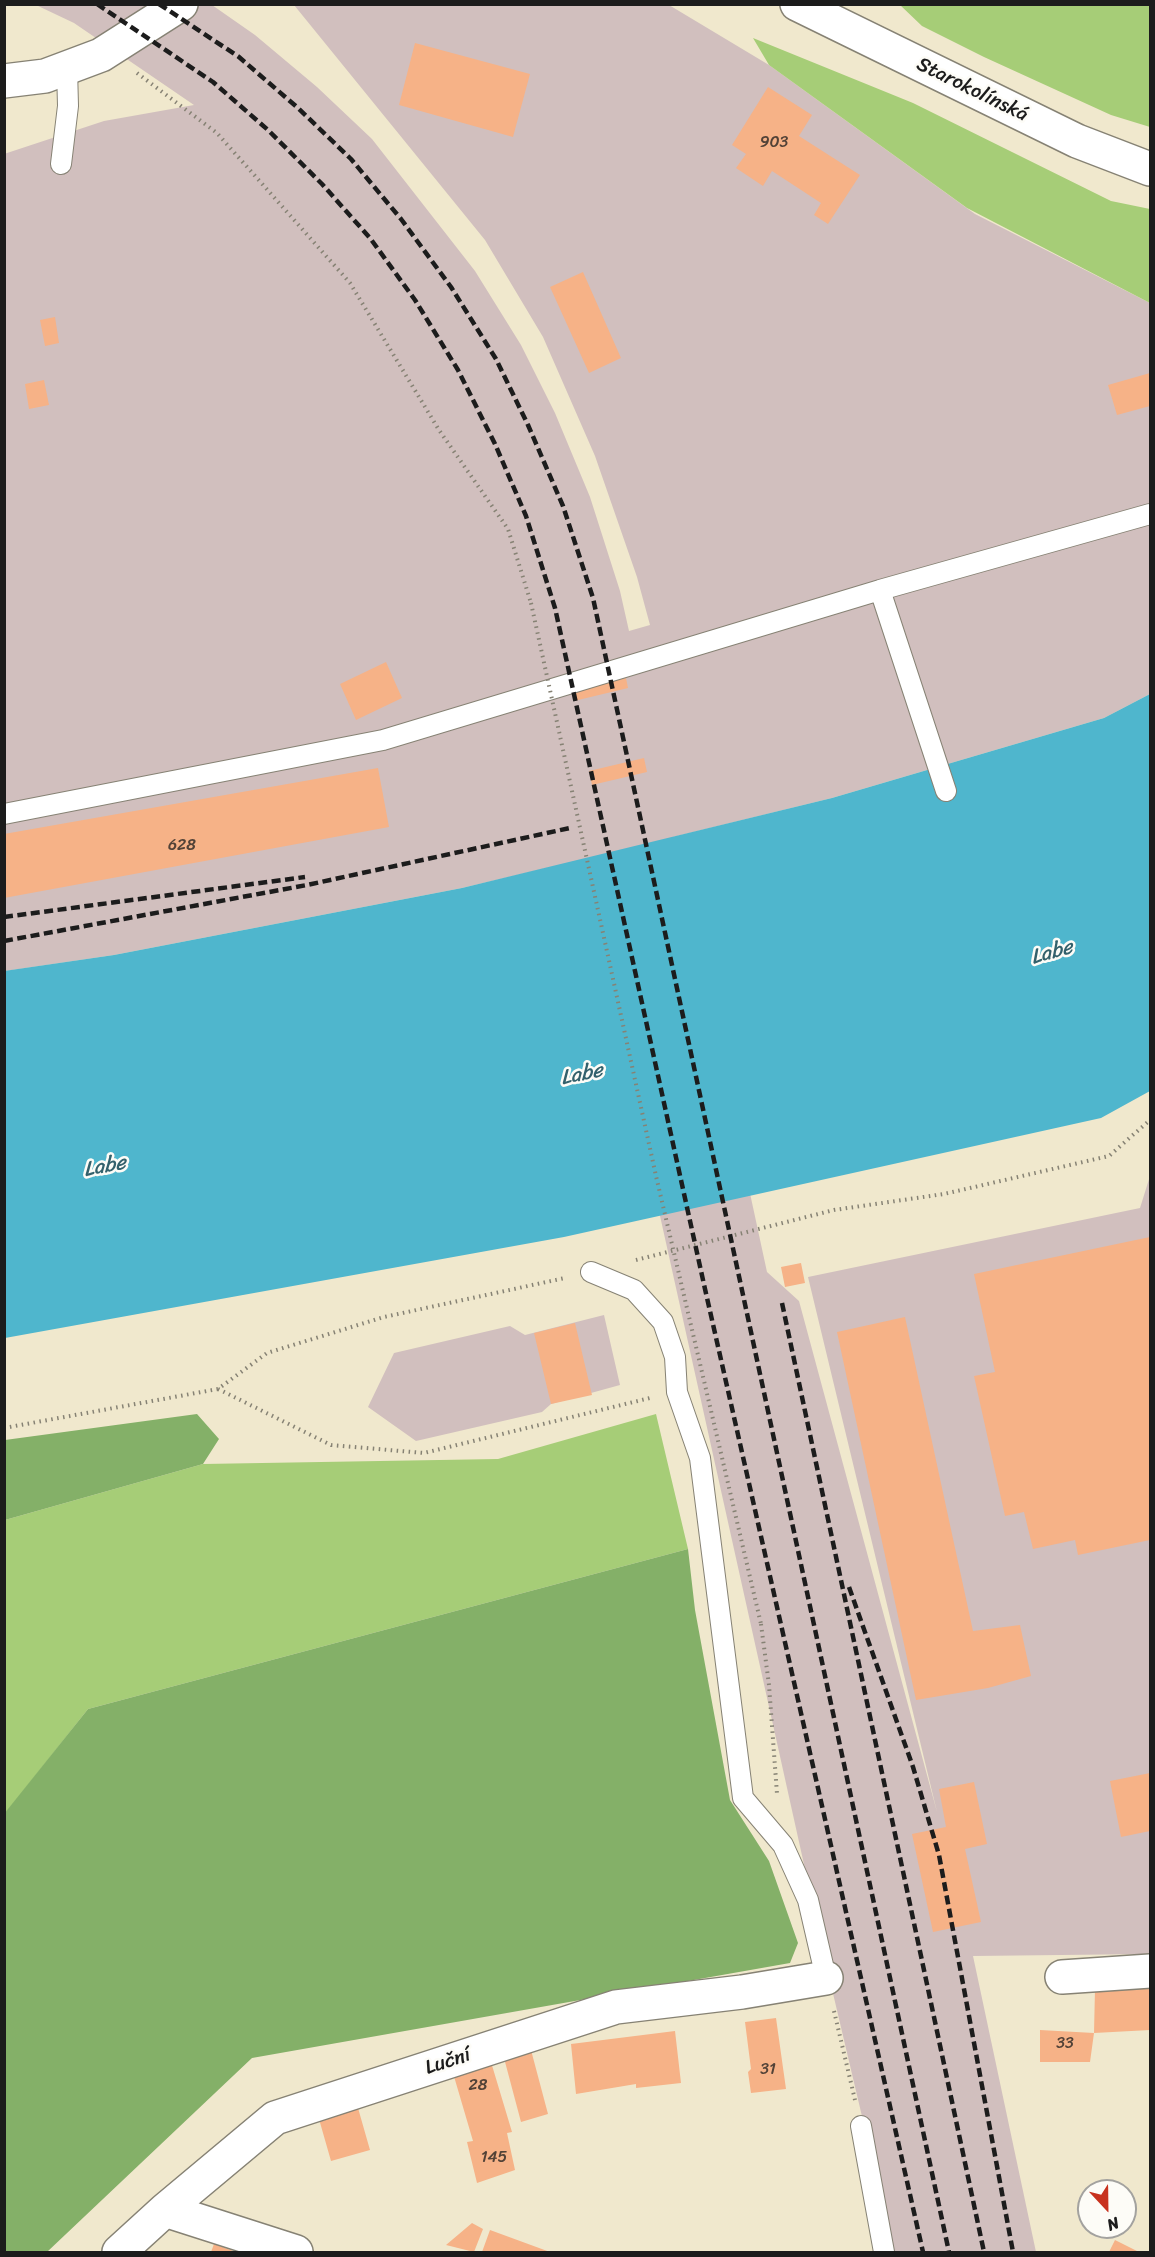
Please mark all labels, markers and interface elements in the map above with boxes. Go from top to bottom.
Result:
street label: Starokolínská [912,53,1032,127]
house number: 903 [760,133,788,153]
house number: 628 [168,836,196,856]
water label: Labe [1028,935,1076,971]
water label: Labe [559,1058,605,1092]
water label: Labe [82,1151,128,1183]
house number: 33 [1056,2034,1074,2054]
street label: Luční [422,2043,474,2081]
house number: 31 [760,2060,776,2080]
house number: 28 [469,2076,487,2096]
house number: 145 [481,2148,507,2168]
north arrow [1077,2179,1137,2239]
text: N [1103,2209,1124,2240]

